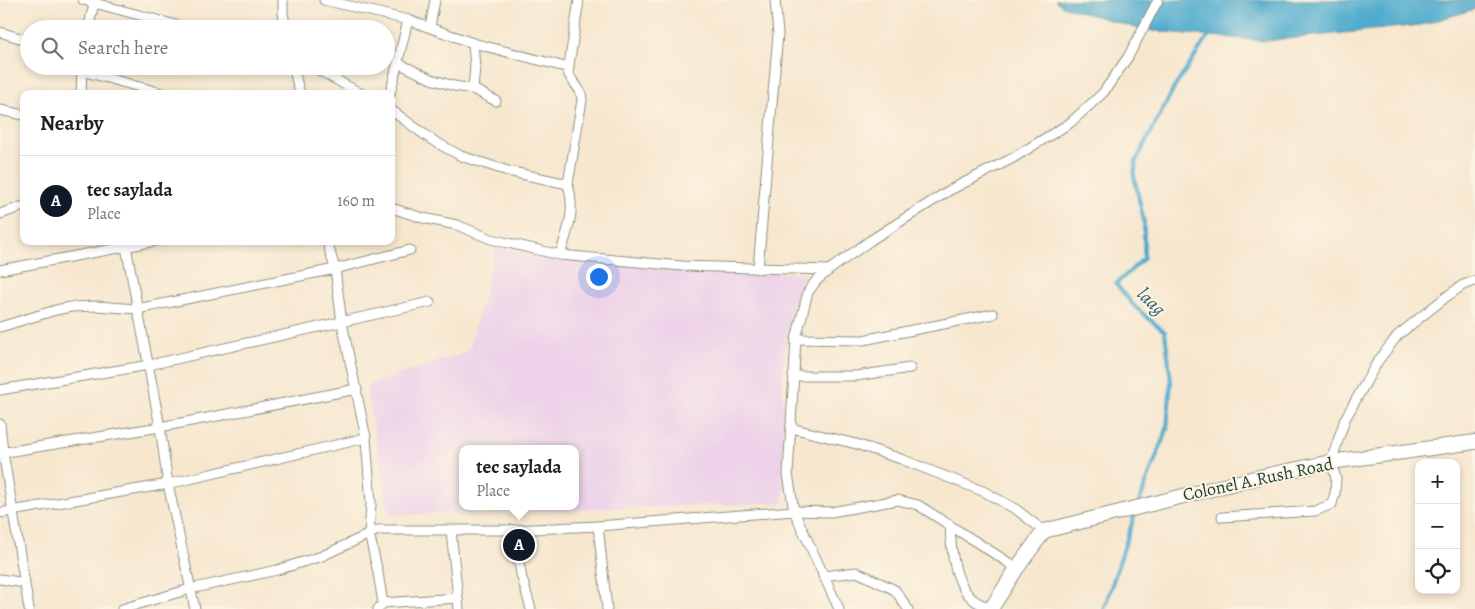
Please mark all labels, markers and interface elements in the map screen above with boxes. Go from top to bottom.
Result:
search box [20,20,395,75]
icon: search [38,34,66,62]
text: Search here [78,35,168,61]
text: Nearby [40,109,103,137]
text: tec saylada [87,177,173,203]
text: A [51,190,61,212]
text: 160 m [337,190,375,212]
text: Place [87,203,121,225]
your location [586,264,612,290]
water label: laag [1131,282,1172,322]
popup [459,445,579,510]
street label: Colonel A.Rush Road [1181,451,1336,507]
text: tec saylada [476,454,562,480]
map controls [1415,459,1460,594]
button: + [1415,459,1460,504]
text: Place [476,480,510,502]
button: − [1415,504,1460,549]
pin: A [503,526,535,564]
button: locate [1415,549,1460,594]

